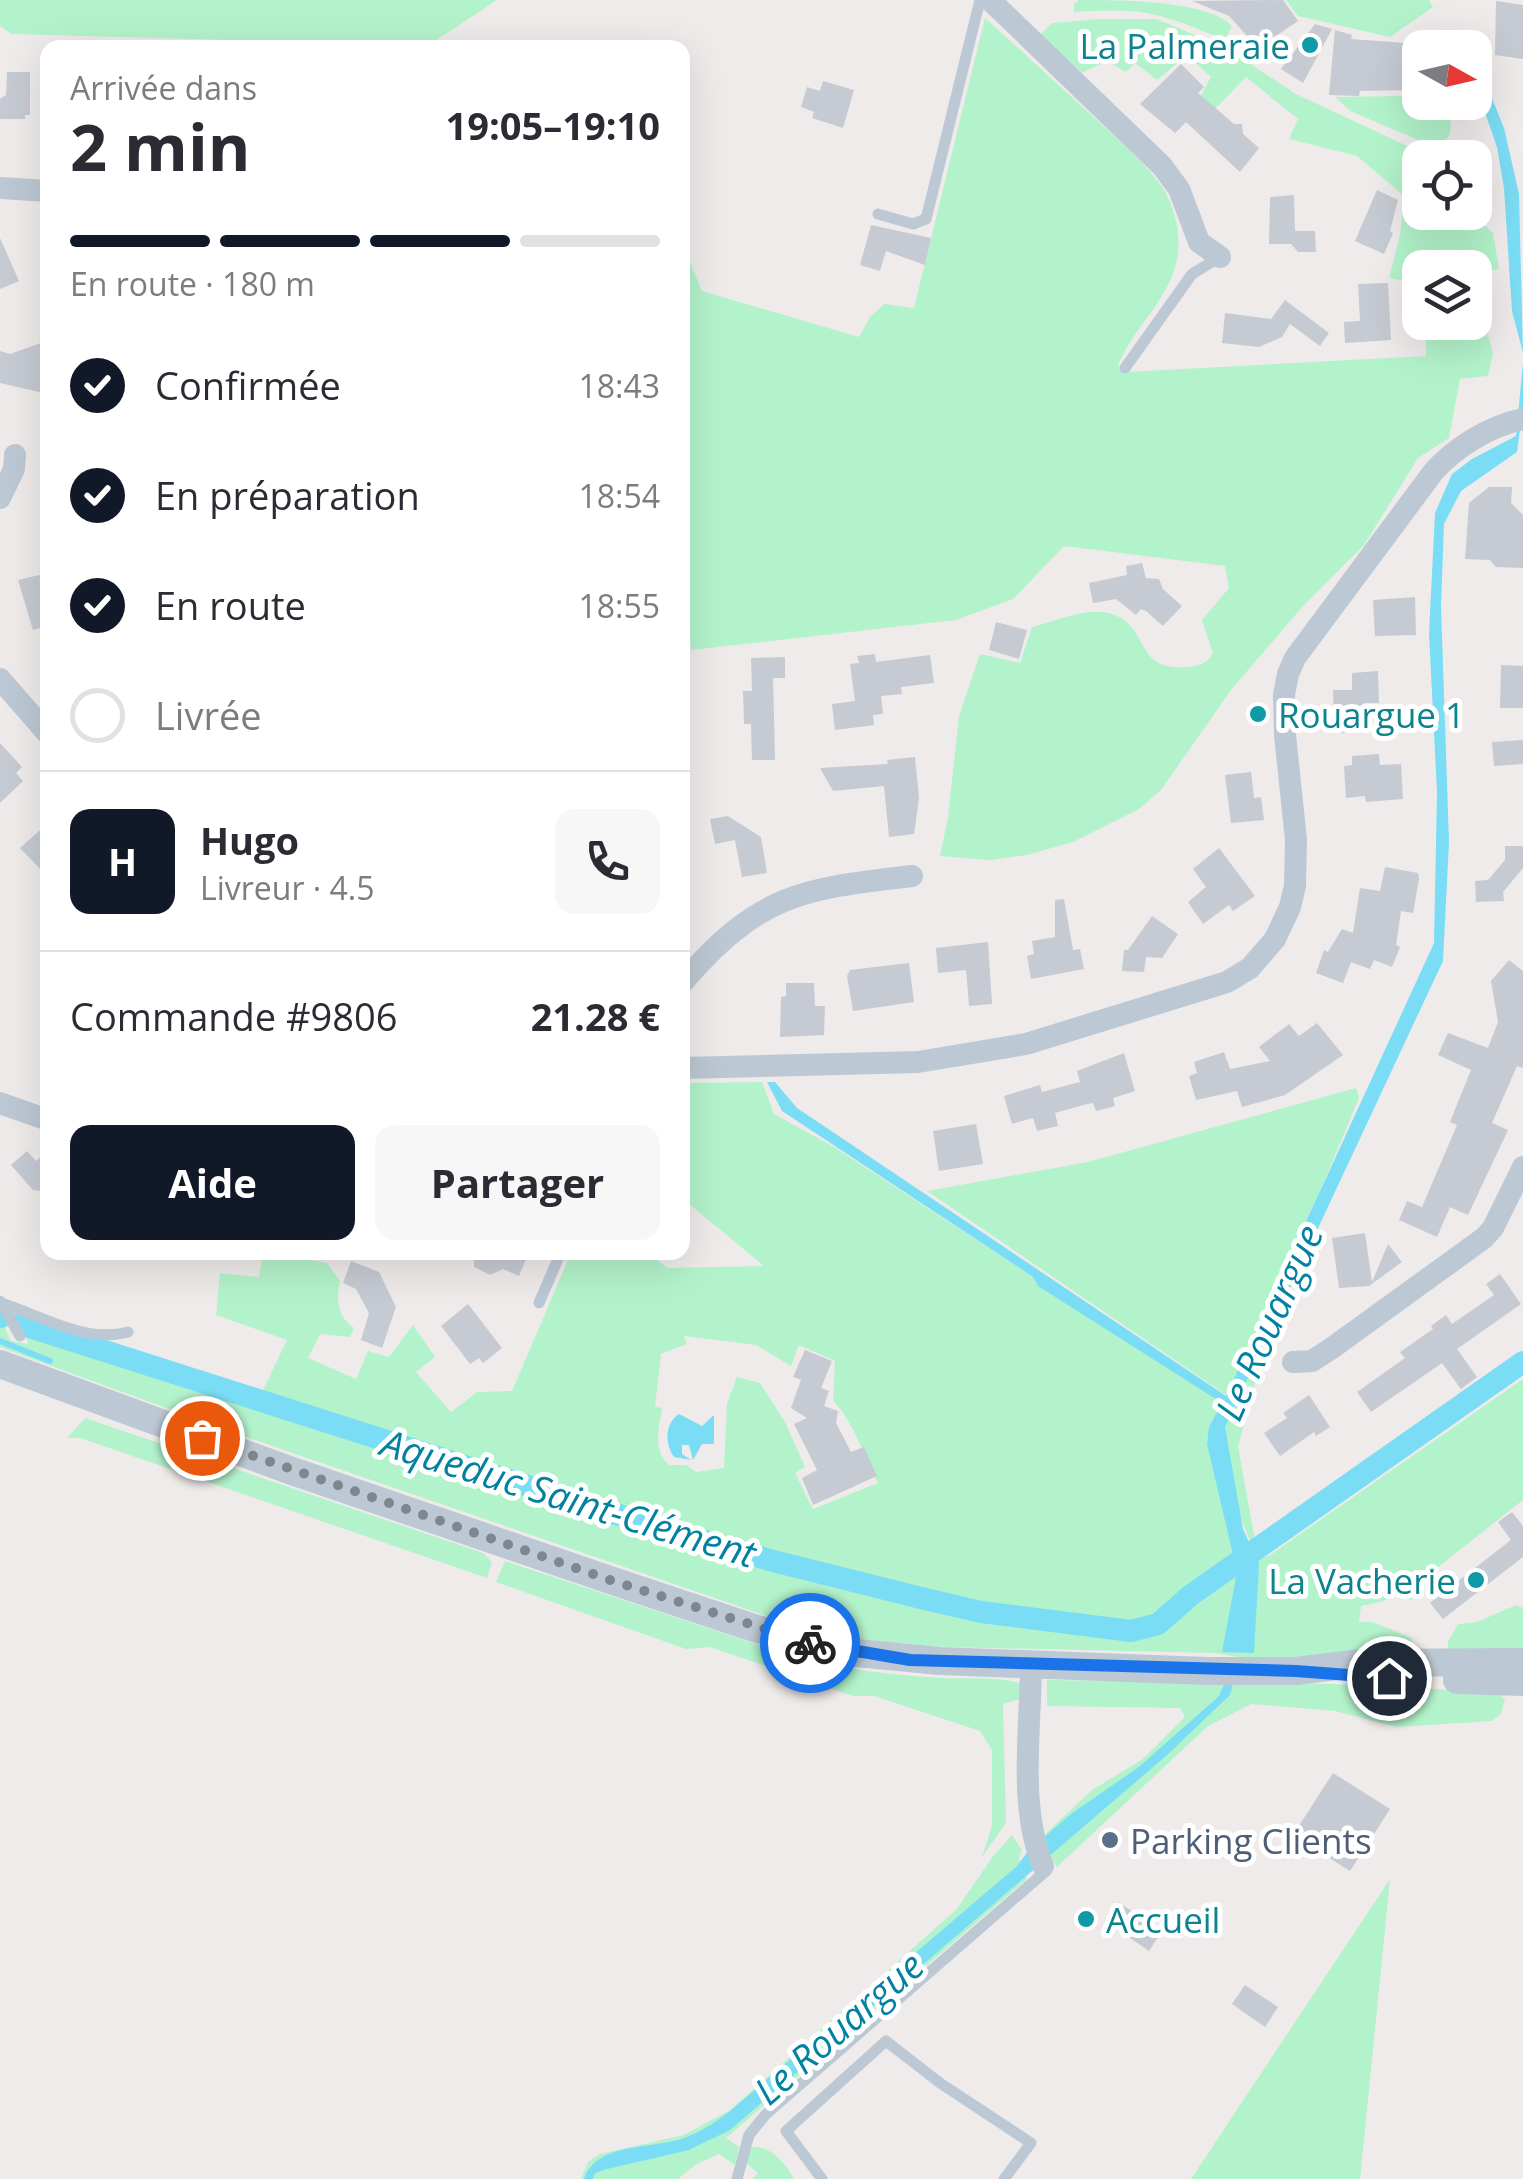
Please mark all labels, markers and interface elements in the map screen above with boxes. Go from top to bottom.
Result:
place label: La Palmeraie [1080,22,1290,69]
north arrow [1402,30,1492,120]
map controls [1402,30,1492,340]
marker: La Palmeraie [1299,34,1321,56]
text: Arrivée dans [70,66,257,109]
text: 19:05–19:10 [446,99,660,151]
text: 2 min [70,102,250,190]
button: locate [1402,140,1492,230]
button: layers [1402,250,1492,340]
text: En route · 180 m [70,262,315,305]
icon: check [70,358,125,413]
text: Confirmée [155,359,341,411]
text: 18:43 [578,364,660,407]
icon: check [70,468,125,523]
text: En préparation [155,469,420,521]
text: 18:54 [578,474,660,517]
icon: check [70,578,125,633]
text: En route [155,579,306,631]
text: 18:55 [578,584,660,627]
text: Livrée [155,689,262,741]
place label: Rouargue 1 [1278,691,1465,738]
marker: Rouargue 1 [1247,703,1269,725]
button: phone [555,809,660,914]
text: Hugo [200,814,299,866]
text: H [108,835,137,887]
text: Livreur · 4.5 [200,866,375,909]
text: Commande #9806 [70,990,398,1042]
text: 21.28 € [531,990,660,1042]
button: Aide [70,1125,355,1240]
button: Partager [375,1125,660,1240]
water label: Le Rouargue [1202,1216,1334,1428]
pin [160,1396,245,1481]
icon: bag [175,1411,230,1466]
water label: Aqueduc Saint-Clément [373,1414,764,1579]
place label: La Vacherie [1268,1557,1456,1604]
marker: La Vacherie [1465,1569,1487,1591]
courier [760,1593,860,1693]
icon: bike [783,1616,838,1671]
pin [1347,1636,1432,1721]
icon: home [1362,1651,1417,1706]
place label: Parking Clients [1130,1817,1372,1864]
marker: Parking Clients [1099,1829,1121,1851]
place label: Accueil [1106,1896,1220,1943]
marker: Accueil [1075,1908,1097,1930]
water label: Le Rouargue [742,1939,934,2115]

